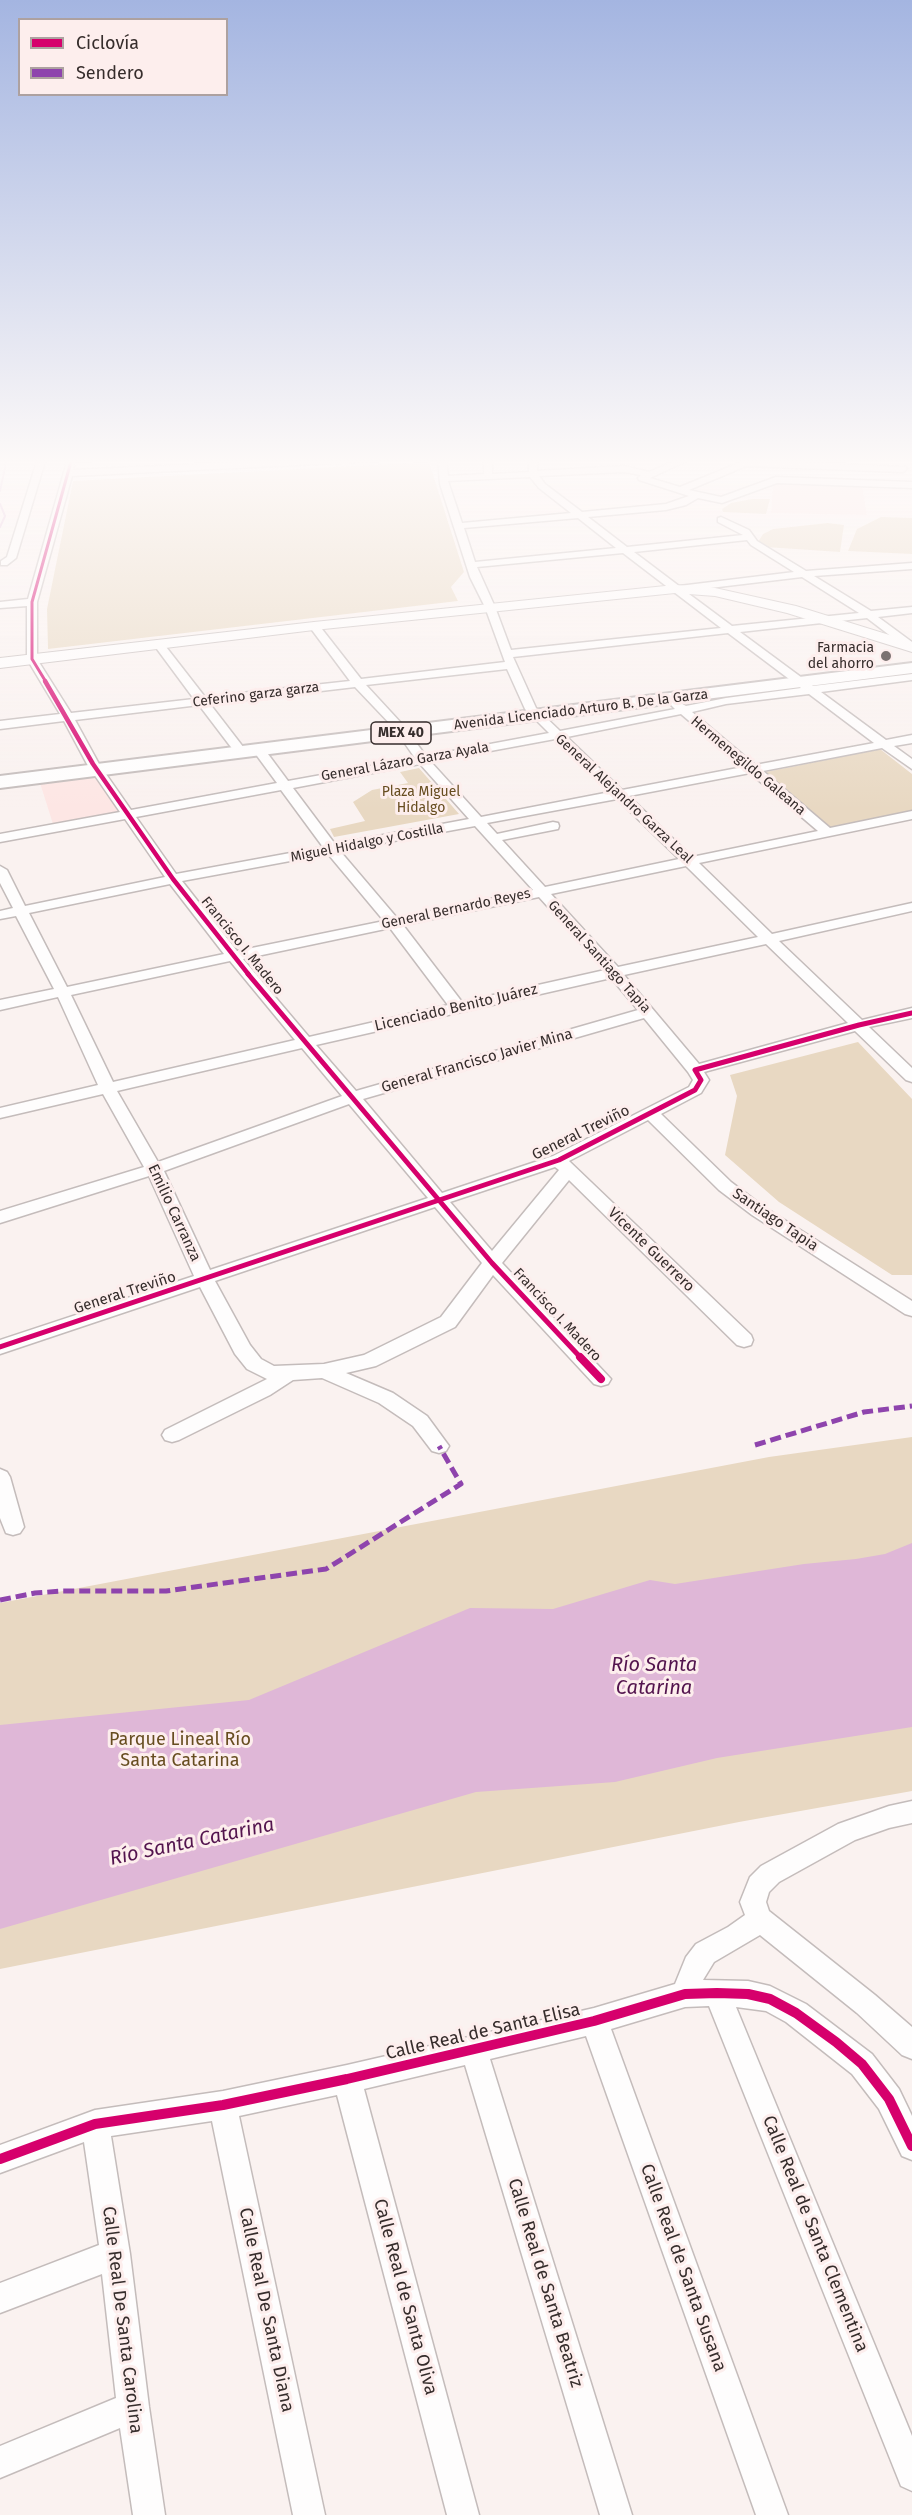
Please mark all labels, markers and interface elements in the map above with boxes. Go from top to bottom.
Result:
legend [18,18,228,96]
text: Ciclovía [76,32,139,54]
text: Sendero [76,62,144,84]
place label: Farmacia del ahorro [808,640,874,672]
marker: Farmacia del ahorro [879,649,893,663]
street label: Ceferino garza garza [192,679,320,711]
street label: Avenida Licenciado Arturo B. De la Garza [453,686,709,734]
street label: Hermenegildo Galeana [687,713,809,819]
road number: MEX 40 [371,722,431,744]
street label: General Alejandro Garza Leal [552,731,696,867]
street label: General Lázaro Garza Ayala [320,739,490,785]
park label: Plaza Miguel Hidalgo [382,784,460,816]
street label: Miguel Hidalgo y Costilla [289,820,445,866]
street label: General Bernardo Reyes [380,885,532,933]
street label: Francisco I. Madero [197,894,287,998]
street label: General Santiago Tapia [544,897,654,1017]
street label: Licenciado Benito Juárez [373,981,539,1035]
street label: General Francisco Javier Mina [379,1025,575,1097]
street label: General Treviño [529,1102,633,1164]
street label: Emilio Carranza [144,1162,204,1264]
street label: Santiago Tapia [729,1185,821,1255]
street label: Vicente Guerrero [604,1204,698,1296]
street label: Francisco I. Madero [509,1265,605,1365]
street label: General Treviño [72,1268,178,1318]
water label: Río Santa Catarina [611,1653,697,1700]
park label: Parque Lineal Río Santa Catarina [109,1729,251,1772]
water label: Río Santa Catarina [108,1813,276,1871]
street label: Calle Real de Santa Elisa [384,1999,582,2065]
street label: Calle Real de Santa Clementina [758,2112,872,2356]
street label: Calle Real de Santa Susana [635,2161,731,2375]
street label: Calle Real de Santa Beatriz [503,2176,587,2390]
street label: Calle Real de Santa Oliva [368,2197,442,2397]
street label: Calle Real De Santa Carolina [97,2205,147,2435]
street label: Calle Real De Santa Diana [234,2206,298,2414]

